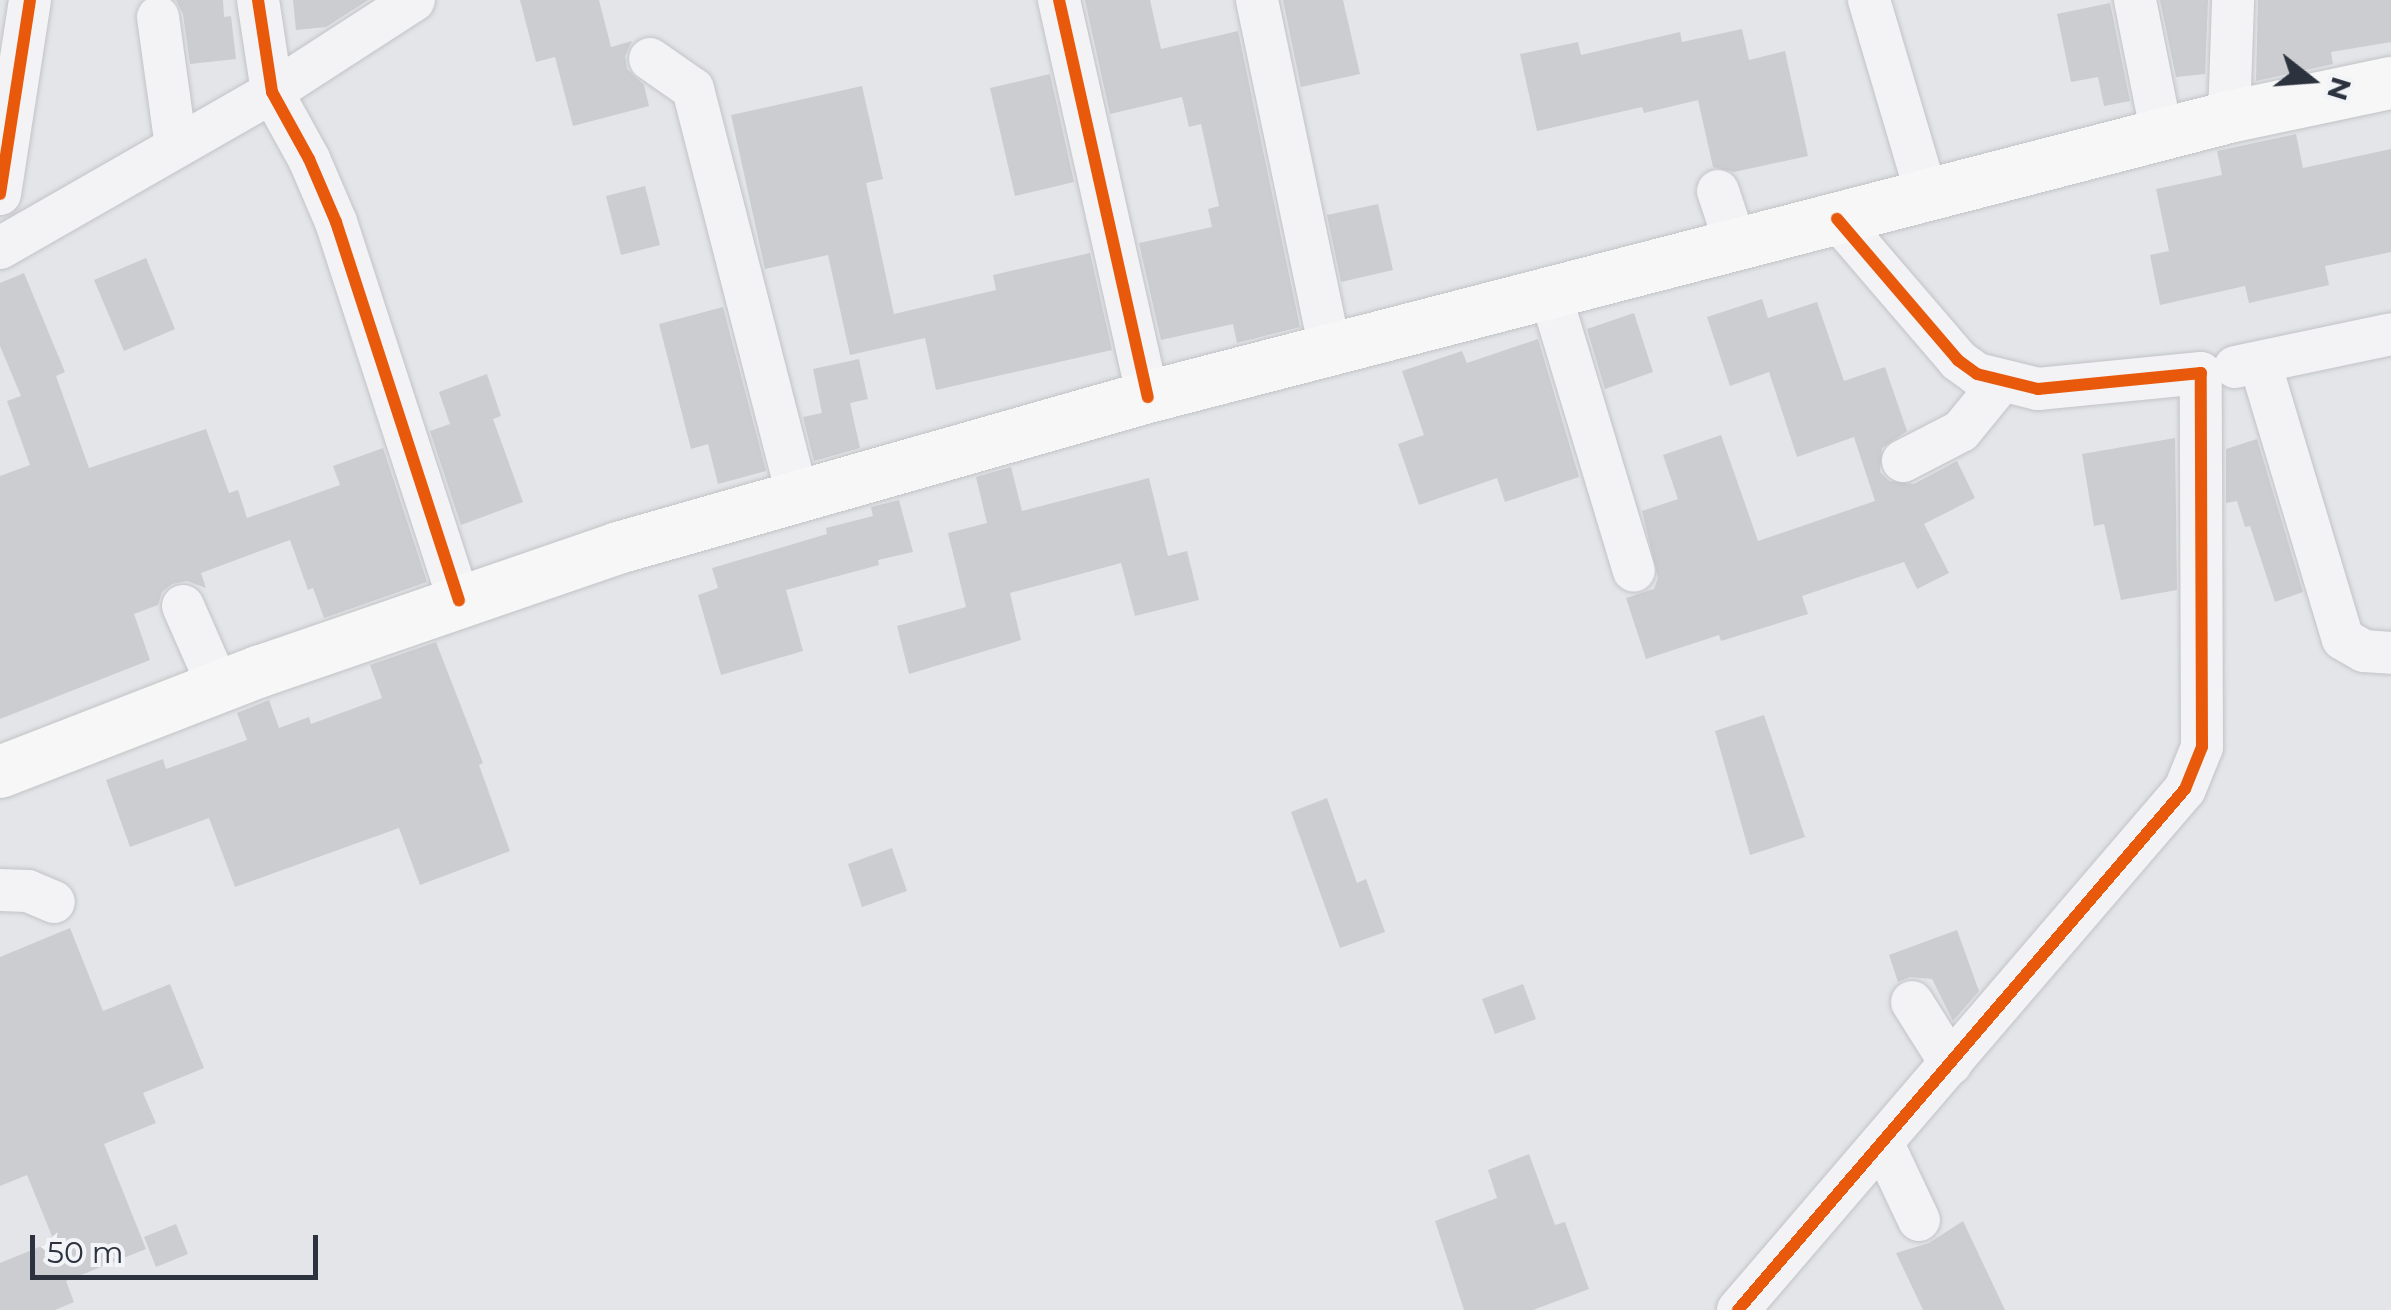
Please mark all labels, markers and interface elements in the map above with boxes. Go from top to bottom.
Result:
north arrow [2261,30,2361,130]
text: N [2320,73,2359,105]
scale bar [35,1215,322,1277]
text: 50 m [47,1234,124,1271]

